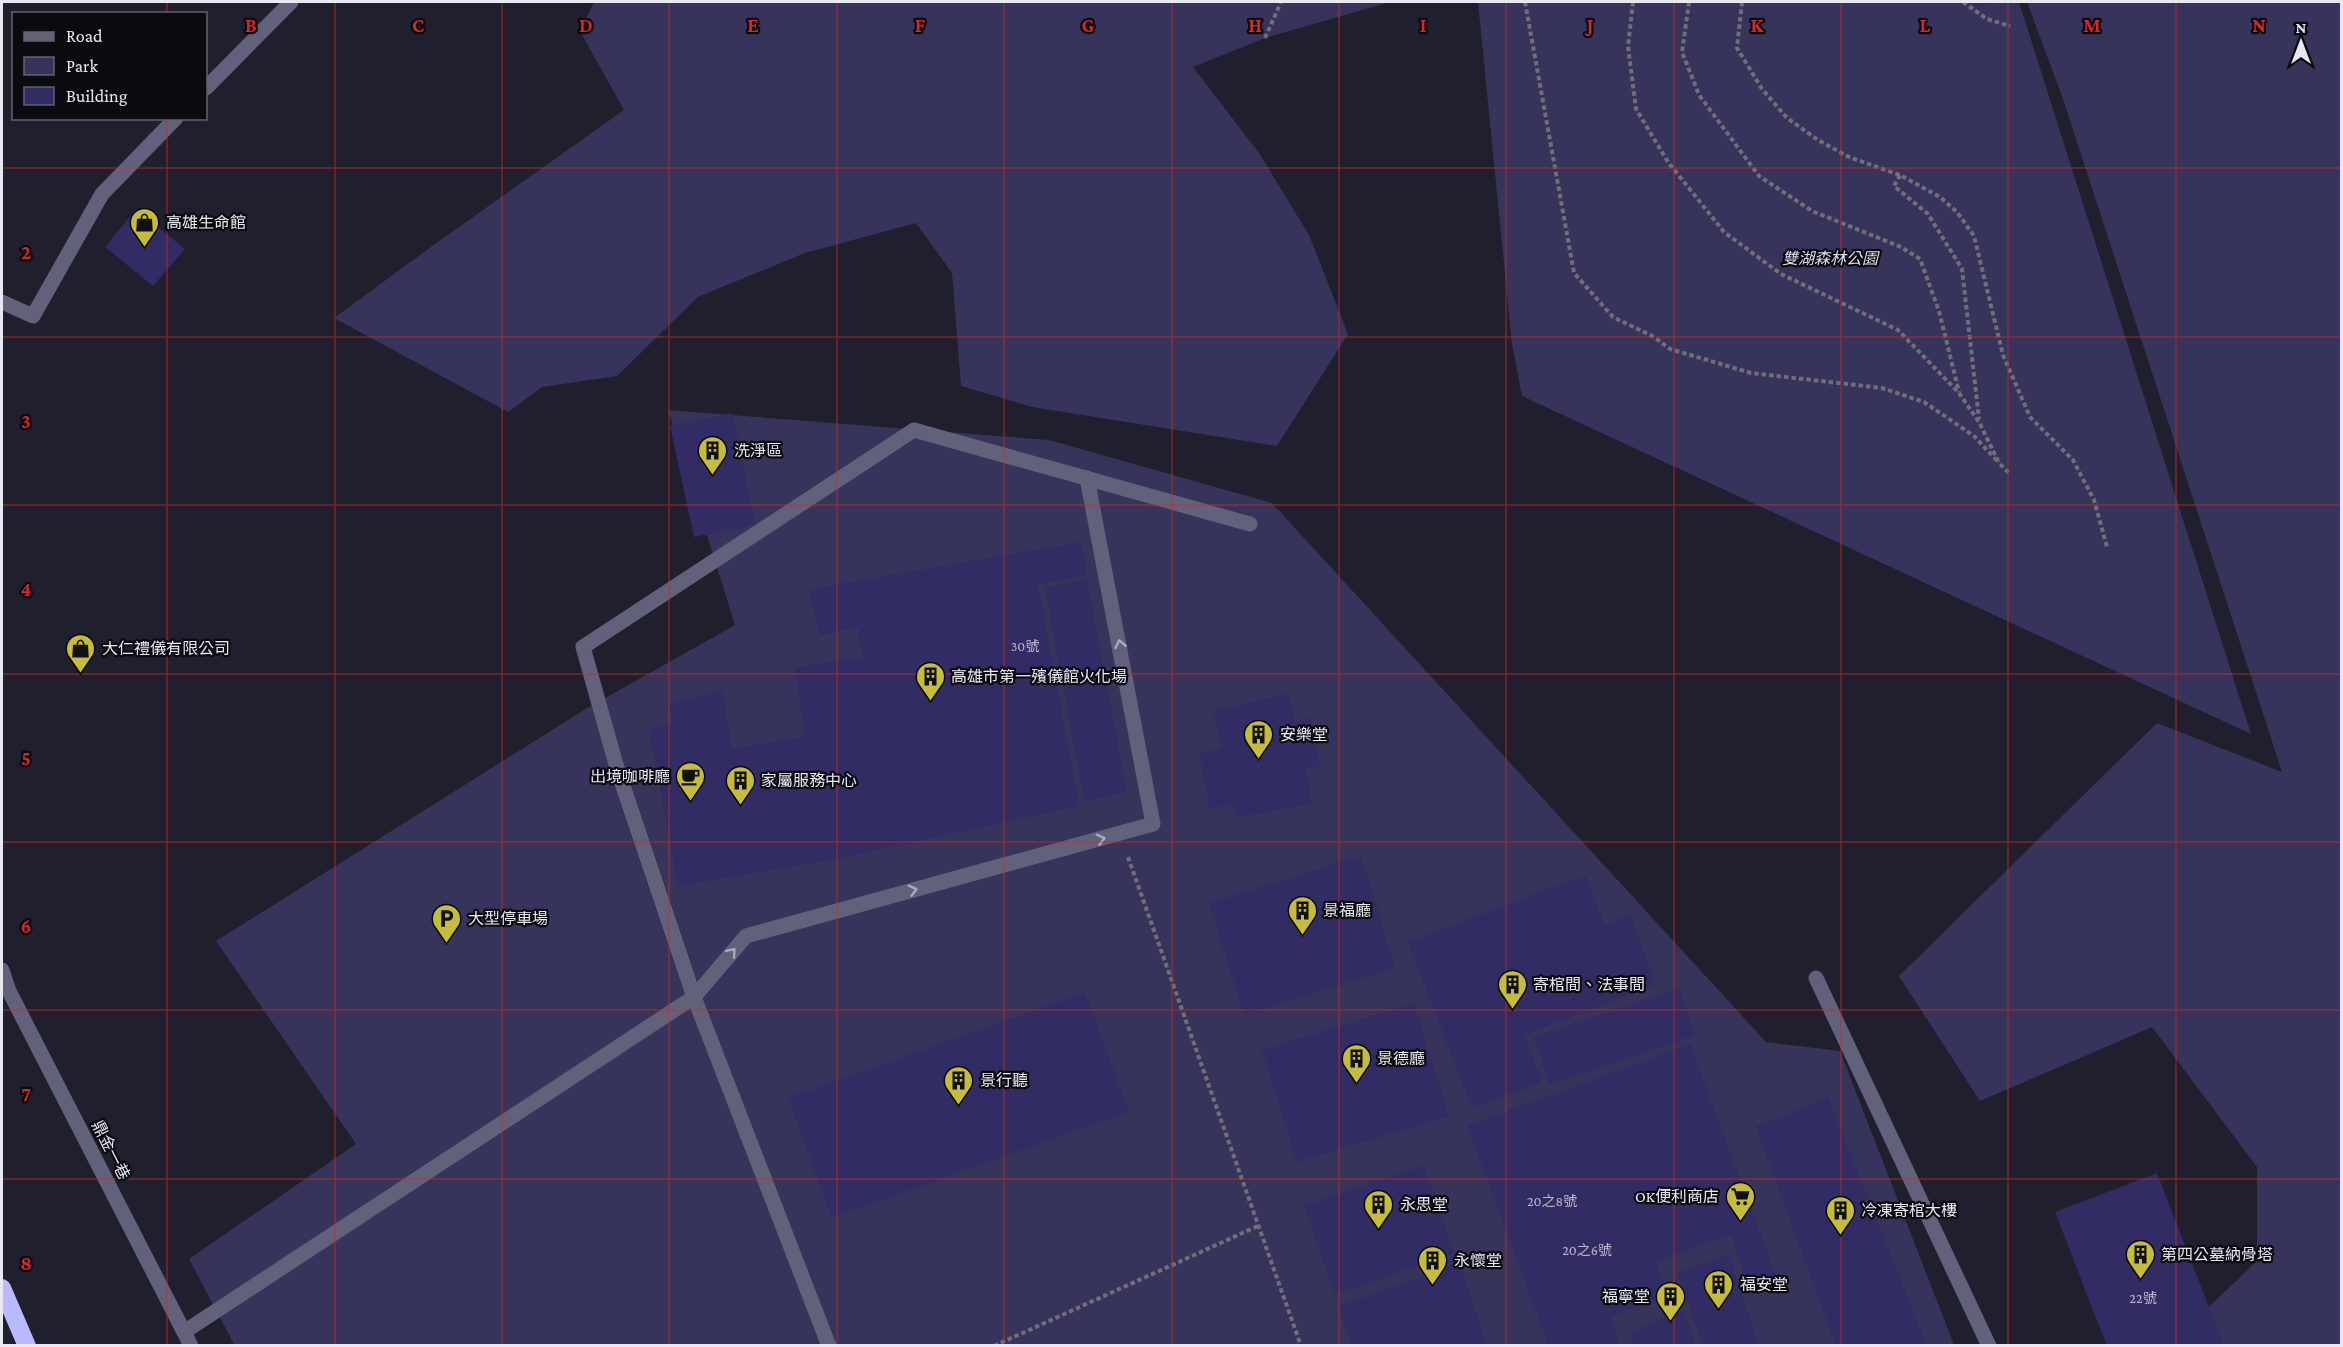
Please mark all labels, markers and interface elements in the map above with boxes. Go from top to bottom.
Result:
legend [12,12,207,120]
north arrow [2271,12,2331,72]
text: B [245,14,257,36]
text: C [412,14,424,36]
text: D [579,14,593,36]
text: E [747,14,759,36]
text: F [915,14,926,36]
text: G [1082,14,1095,36]
text: H [1248,14,1262,36]
text: I [1420,14,1427,36]
text: J [1585,14,1594,36]
text: K [1751,14,1765,36]
text: L [1920,14,1931,36]
text: M [2083,14,2101,36]
text: N [2252,14,2266,36]
text: N [2296,19,2307,36]
text: Road [66,26,103,46]
text: Park [66,56,98,76]
text: Building [66,86,128,106]
shop icon: 高雄生命館 [129,206,161,248]
place label: 高雄生命館 [166,214,246,231]
text: 2 [21,241,31,263]
park label: 雙湖森林公園 [1782,250,1880,267]
text: 3 [21,410,31,432]
building icon: 洗淨區 [697,434,729,476]
place label: 洗淨區 [734,442,782,459]
text: 4 [21,578,32,600]
shop icon: 大仁禮儀有限公司 [65,632,97,674]
house number: 30號 [1011,638,1039,654]
place label: 大仁禮儀有限公司 [102,640,230,657]
one-way arrow [1114,640,1127,650]
building icon: 高雄市第一殯儀館火化場 [914,660,946,702]
place label: 高雄市第一殯儀館火化場 [951,668,1127,685]
building icon: 安樂堂 [1243,718,1275,760]
place label: 安樂堂 [1280,726,1328,743]
text: 5 [21,747,31,769]
cafe icon: 出境咖啡廳 [675,760,707,802]
building icon: 家屬服務中心 [724,764,756,806]
place label: 出境咖啡廳 [590,768,670,785]
place label: 家屬服務中心 [761,772,857,789]
one-way arrow [1096,834,1106,847]
one-way arrow [908,885,918,898]
building icon: 景福廳 [1286,894,1318,936]
parking icon: 大型停車場 [431,902,463,944]
place label: 景福廳 [1323,902,1371,919]
place label: 大型停車場 [468,910,548,927]
text: 6 [21,915,31,937]
one-way arrow [725,948,736,959]
building icon: 寄棺間、法事間 [1496,968,1528,1010]
place label: 寄棺間、法事間 [1533,976,1645,993]
building icon: 景德廳 [1340,1042,1372,1084]
place label: 景德廳 [1377,1050,1425,1067]
building icon: 景行聽 [943,1064,975,1106]
place label: 景行聽 [980,1072,1028,1089]
text: 7 [21,1083,31,1105]
street label: 鼎金一巷 [89,1118,133,1182]
supermarket icon: OK便利商店 [1724,1180,1756,1222]
building icon: 永思堂 [1363,1188,1395,1230]
place label: OK便利商店 [1635,1188,1719,1205]
house number: 20之8號 [1527,1193,1577,1209]
building icon: 冷凍寄棺大樓 [1824,1194,1856,1236]
place label: 永思堂 [1400,1196,1448,1213]
place label: 冷凍寄棺大樓 [1861,1202,1957,1219]
building icon: 第四公墓納骨塔 [2124,1238,2156,1280]
house number: 20之6號 [1562,1242,1612,1258]
building icon: 永懷堂 [1417,1244,1449,1286]
place label: 第四公墓納骨塔 [2161,1246,2273,1263]
text: 8 [20,1252,32,1274]
place label: 永懷堂 [1454,1252,1502,1269]
building icon: 福安堂 [1703,1268,1735,1310]
place label: 福安堂 [1740,1276,1788,1293]
building icon: 福寧堂 [1655,1280,1687,1322]
place label: 福寧堂 [1602,1288,1650,1305]
house number: 22號 [2129,1290,2157,1306]

